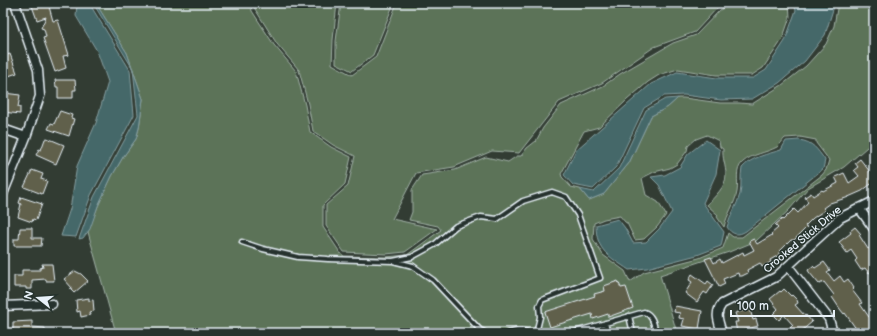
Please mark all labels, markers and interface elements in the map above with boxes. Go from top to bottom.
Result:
street label: Crooked Stick Drive [761,203,844,276]
north arrow [18,278,58,318]
text: N [21,289,36,301]
scale bar [731,292,834,318]
text: 100 m [737,299,769,314]

